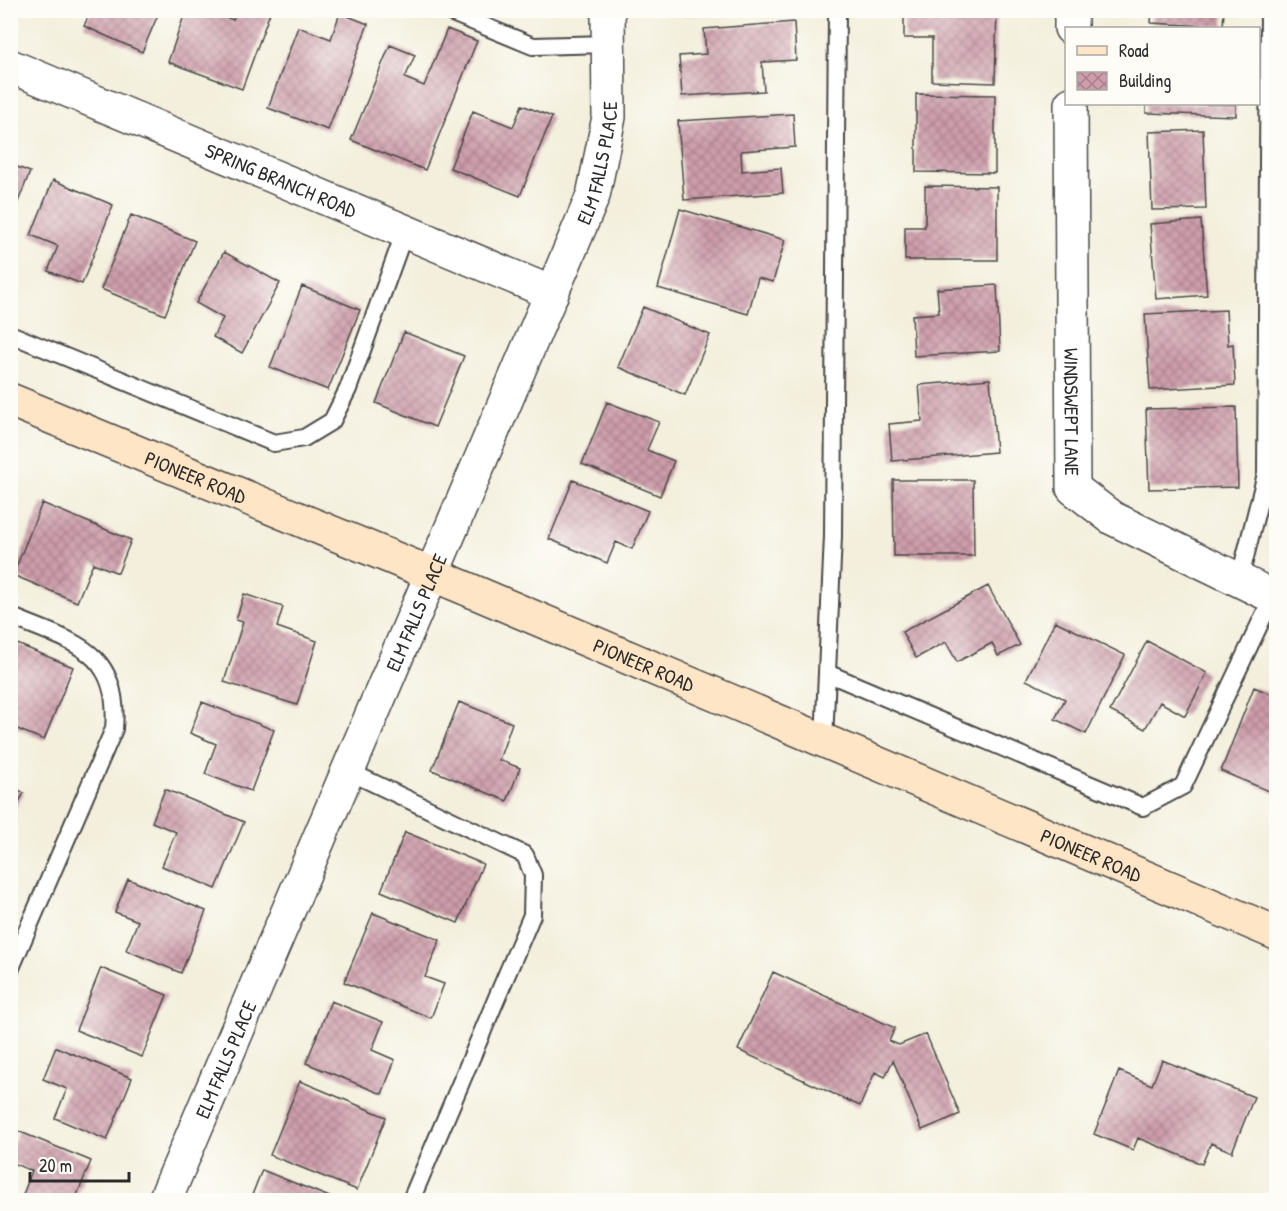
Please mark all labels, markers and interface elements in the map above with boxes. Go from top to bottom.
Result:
legend [1065,27,1260,105]
text: Road [1119,38,1149,63]
text: Building [1119,68,1171,93]
street label: ELM FALLS PLACE [569,101,623,228]
street label: SPRING BRANCH ROAD [201,136,361,223]
street label: WINDSWEPT LANE [1059,348,1086,476]
street label: PIONEER ROAD [141,444,251,510]
street label: ELM FALLS PLACE [379,549,453,675]
street label: PIONEER ROAD [590,631,699,698]
street label: PIONEER ROAD [1037,821,1146,888]
street label: ELM FALLS PLACE [188,996,262,1122]
scale bar [30,1145,129,1183]
text: 20 m [39,1153,72,1178]

